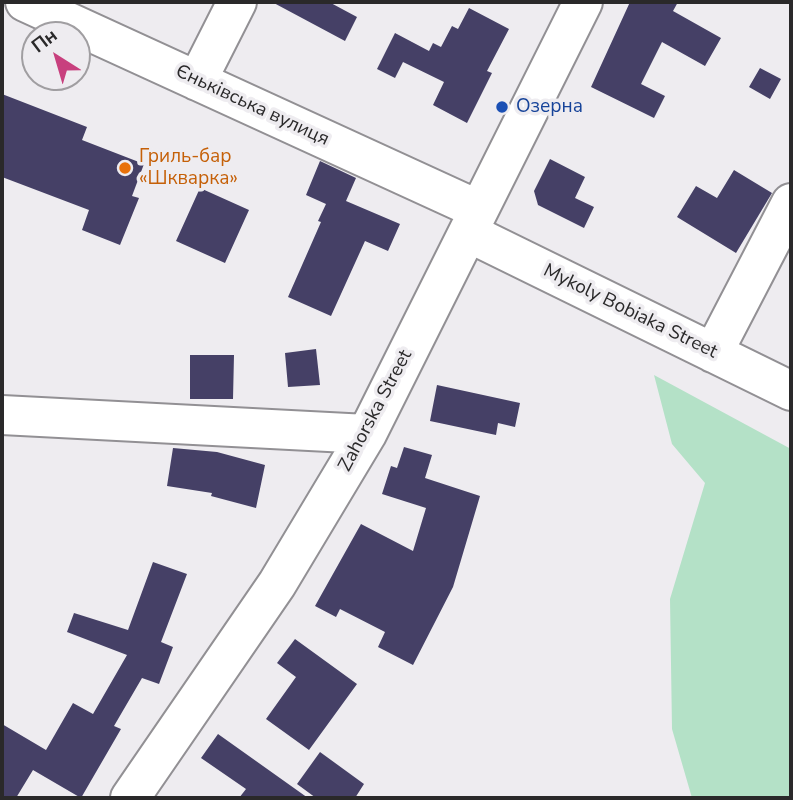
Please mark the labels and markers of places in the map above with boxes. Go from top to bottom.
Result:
place label: Озерна [516,96,583,118]
marker: Озерна [494,99,510,115]
place label: Гриль-бар «Шкварка» [139,146,238,190]
marker: Гриль-бар «Шкварка» [117,160,133,176]

